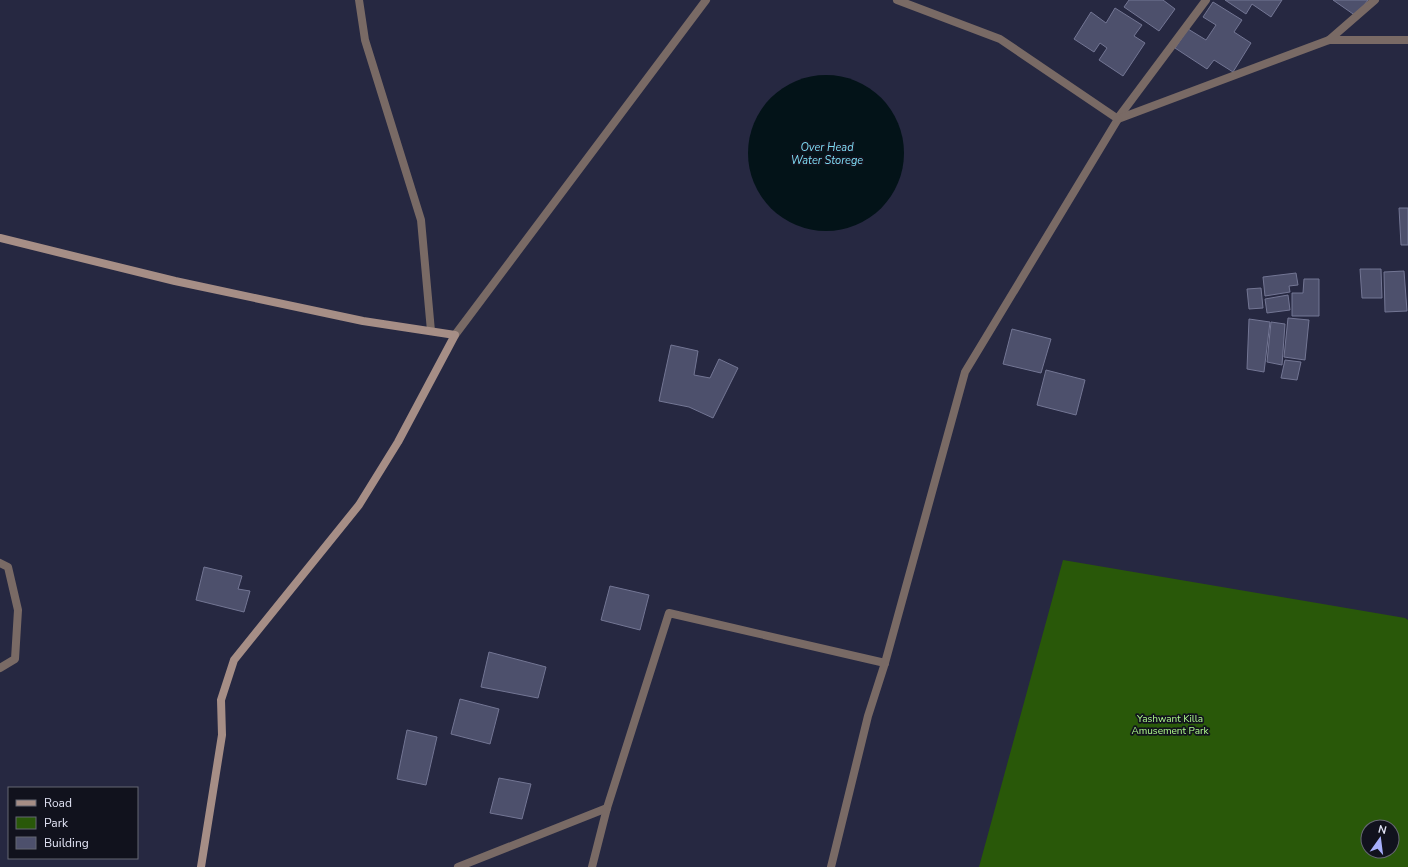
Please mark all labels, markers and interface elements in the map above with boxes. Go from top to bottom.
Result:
water label: Over Head Water Storege [791,140,863,168]
park label: Yashwant Killa Amusement Park [1131,712,1210,738]
legend [8,787,138,859]
text: Road [44,795,72,811]
text: Park [44,815,69,831]
north arrow [1360,819,1400,859]
text: N [1376,822,1388,838]
text: Building [44,835,89,851]

